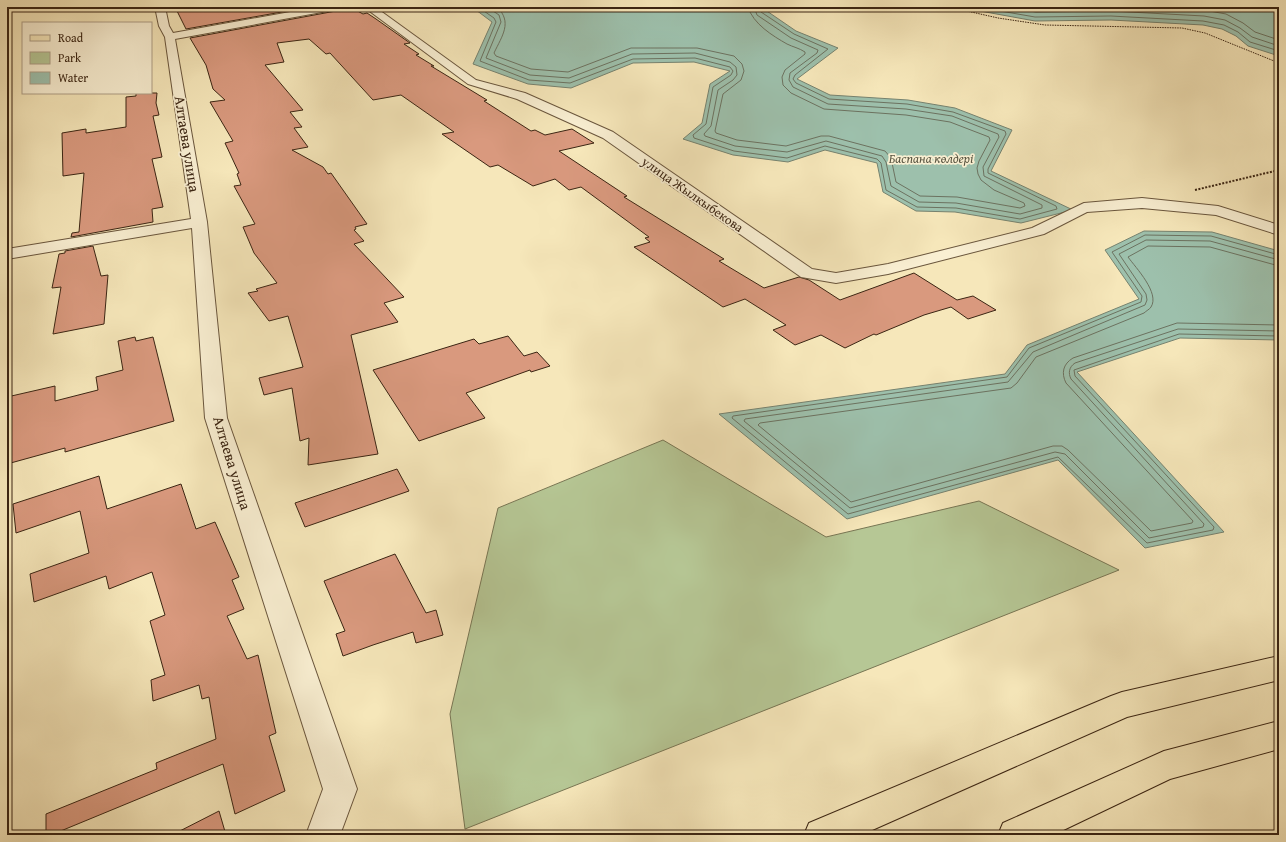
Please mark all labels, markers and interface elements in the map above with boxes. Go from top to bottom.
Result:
legend [22,22,152,94]
text: Road [58,29,84,46]
text: Park [58,49,82,66]
text: Water [58,69,88,86]
street label: Алтаева улица [170,94,206,194]
water label: Баспана көлдері [889,149,974,168]
street label: улица Жылкыбекова [637,152,748,237]
street label: Алтаева улица [208,413,257,513]

